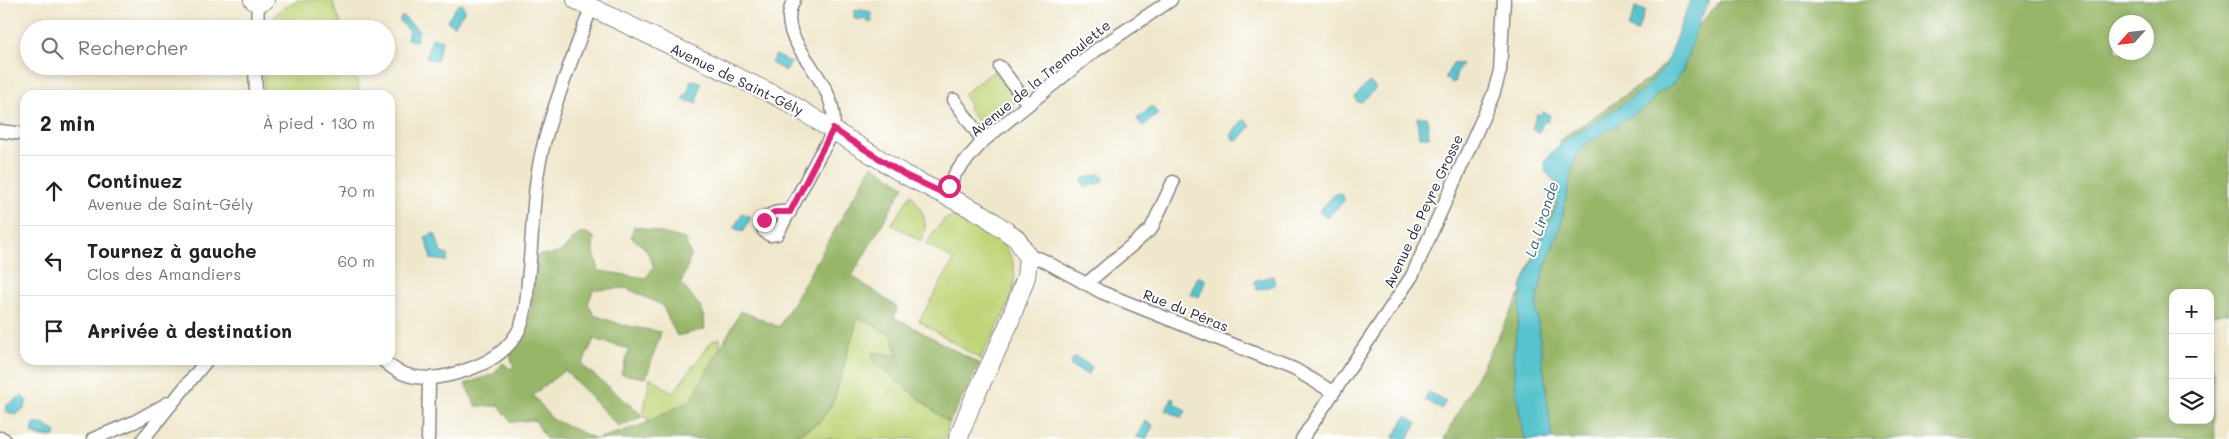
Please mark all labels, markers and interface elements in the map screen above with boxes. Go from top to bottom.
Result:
street label: Avenue de la Tremoulette [966,15,1114,141]
north arrow [2109,15,2154,60]
search box [20,20,395,75]
icon: search [38,34,66,62]
text: Rechercher [78,35,188,60]
street label: Avenue de Saint-Gély [667,39,807,119]
text: 2 min [40,109,95,136]
text: À pied · 130 m [263,112,375,133]
street label: Avenue de Peyre Grosse [1379,131,1467,291]
text: Continuez [87,168,182,193]
route start [938,175,961,198]
icon: ahead [40,177,68,205]
water label: La Lironde [1519,179,1563,259]
text: 70 m [338,180,375,201]
text: Avenue de Saint-Gély [87,193,253,214]
route end [753,209,776,232]
text: Tournez à gauche [87,238,256,263]
icon: left [40,247,68,275]
text: 60 m [338,250,375,271]
text: Clos des Amandiers [87,263,241,284]
street label: Rue du Péras [1140,284,1232,336]
map controls [2169,289,2214,424]
button: + [2169,289,2214,334]
icon: arrive [40,317,68,345]
text: Arrivée à destination [87,318,292,343]
button: − [2169,334,2214,379]
button: layers [2169,379,2214,424]

